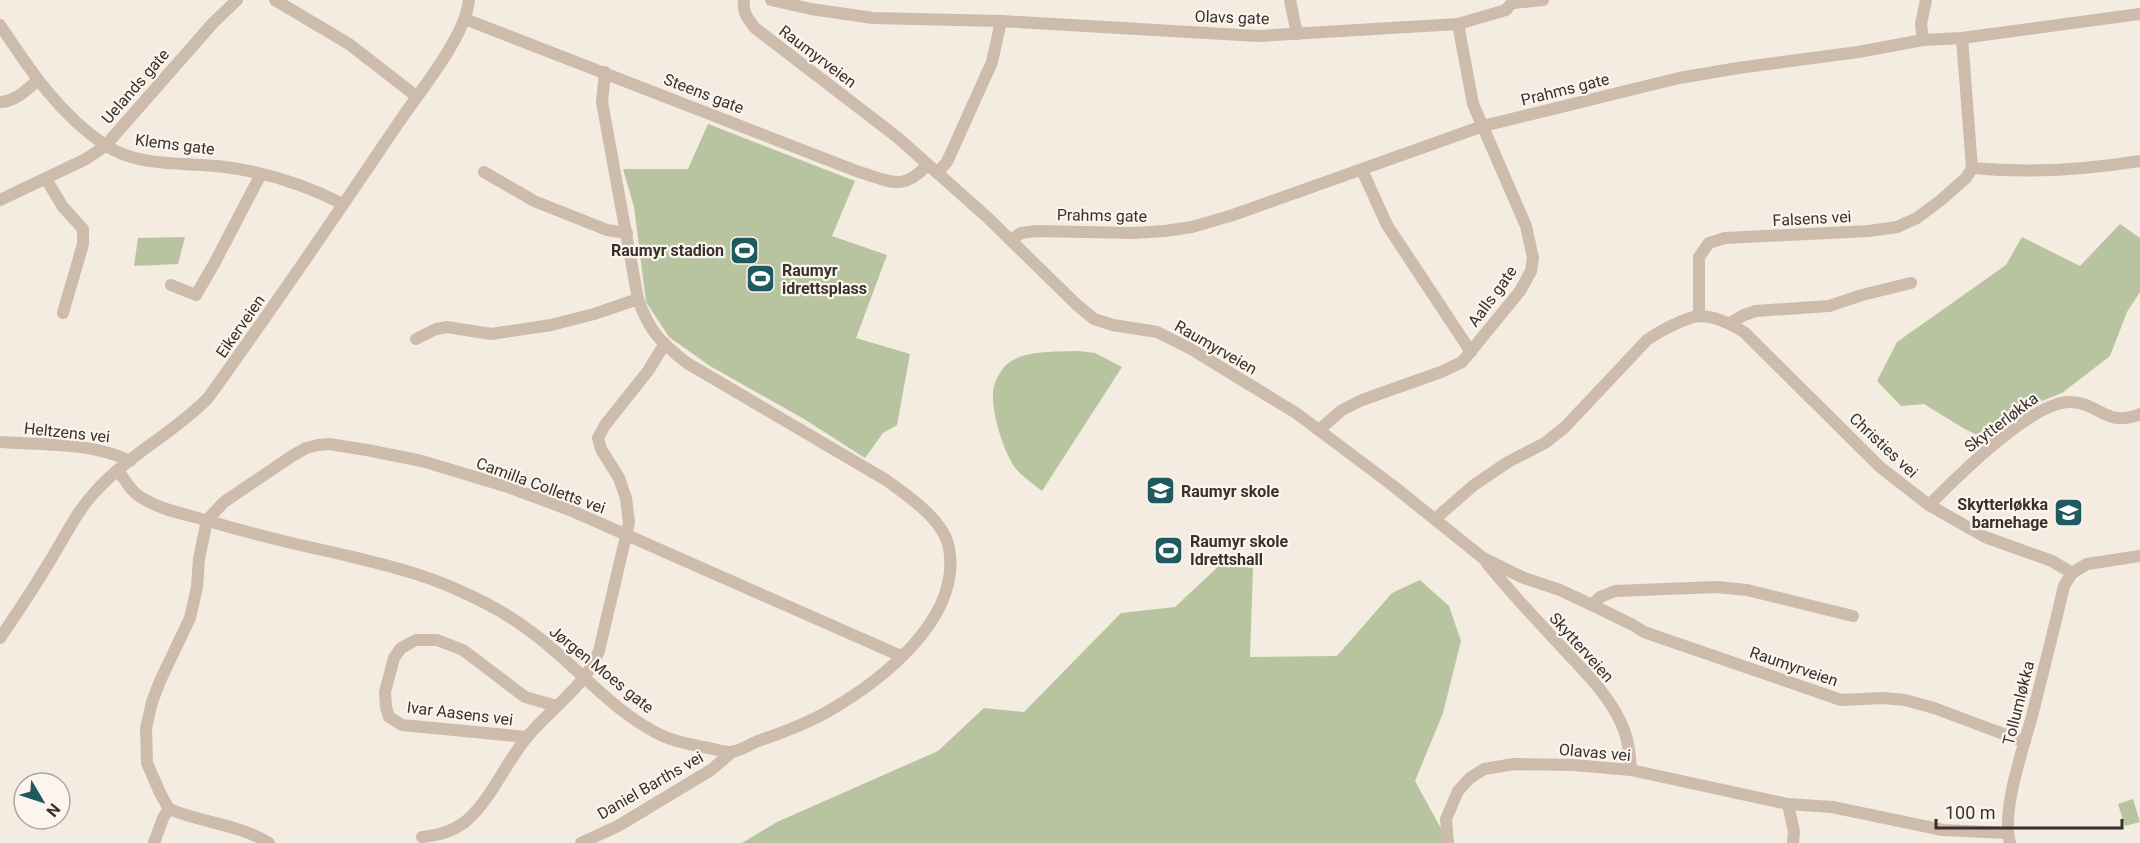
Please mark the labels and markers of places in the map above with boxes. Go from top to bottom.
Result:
sports icon: Raumyr stadion [729,234,761,266]
place label: Raumyr stadion [611,241,724,260]
place label: Raumyr idrettsplass [782,261,867,298]
sports icon: Raumyr idrettsplass [745,263,777,295]
school or university icon: Raumyr skole [1144,475,1176,507]
place label: Raumyr skole [1181,482,1280,501]
place label: Skytterløkka barnehage [1957,495,2048,532]
school or university icon: Skytterløkka barnehage [2053,497,2085,529]
place label: Raumyr skole Idrettshall [1190,532,1289,569]
sports icon: Raumyr skole Idrettshall [1153,534,1185,566]

